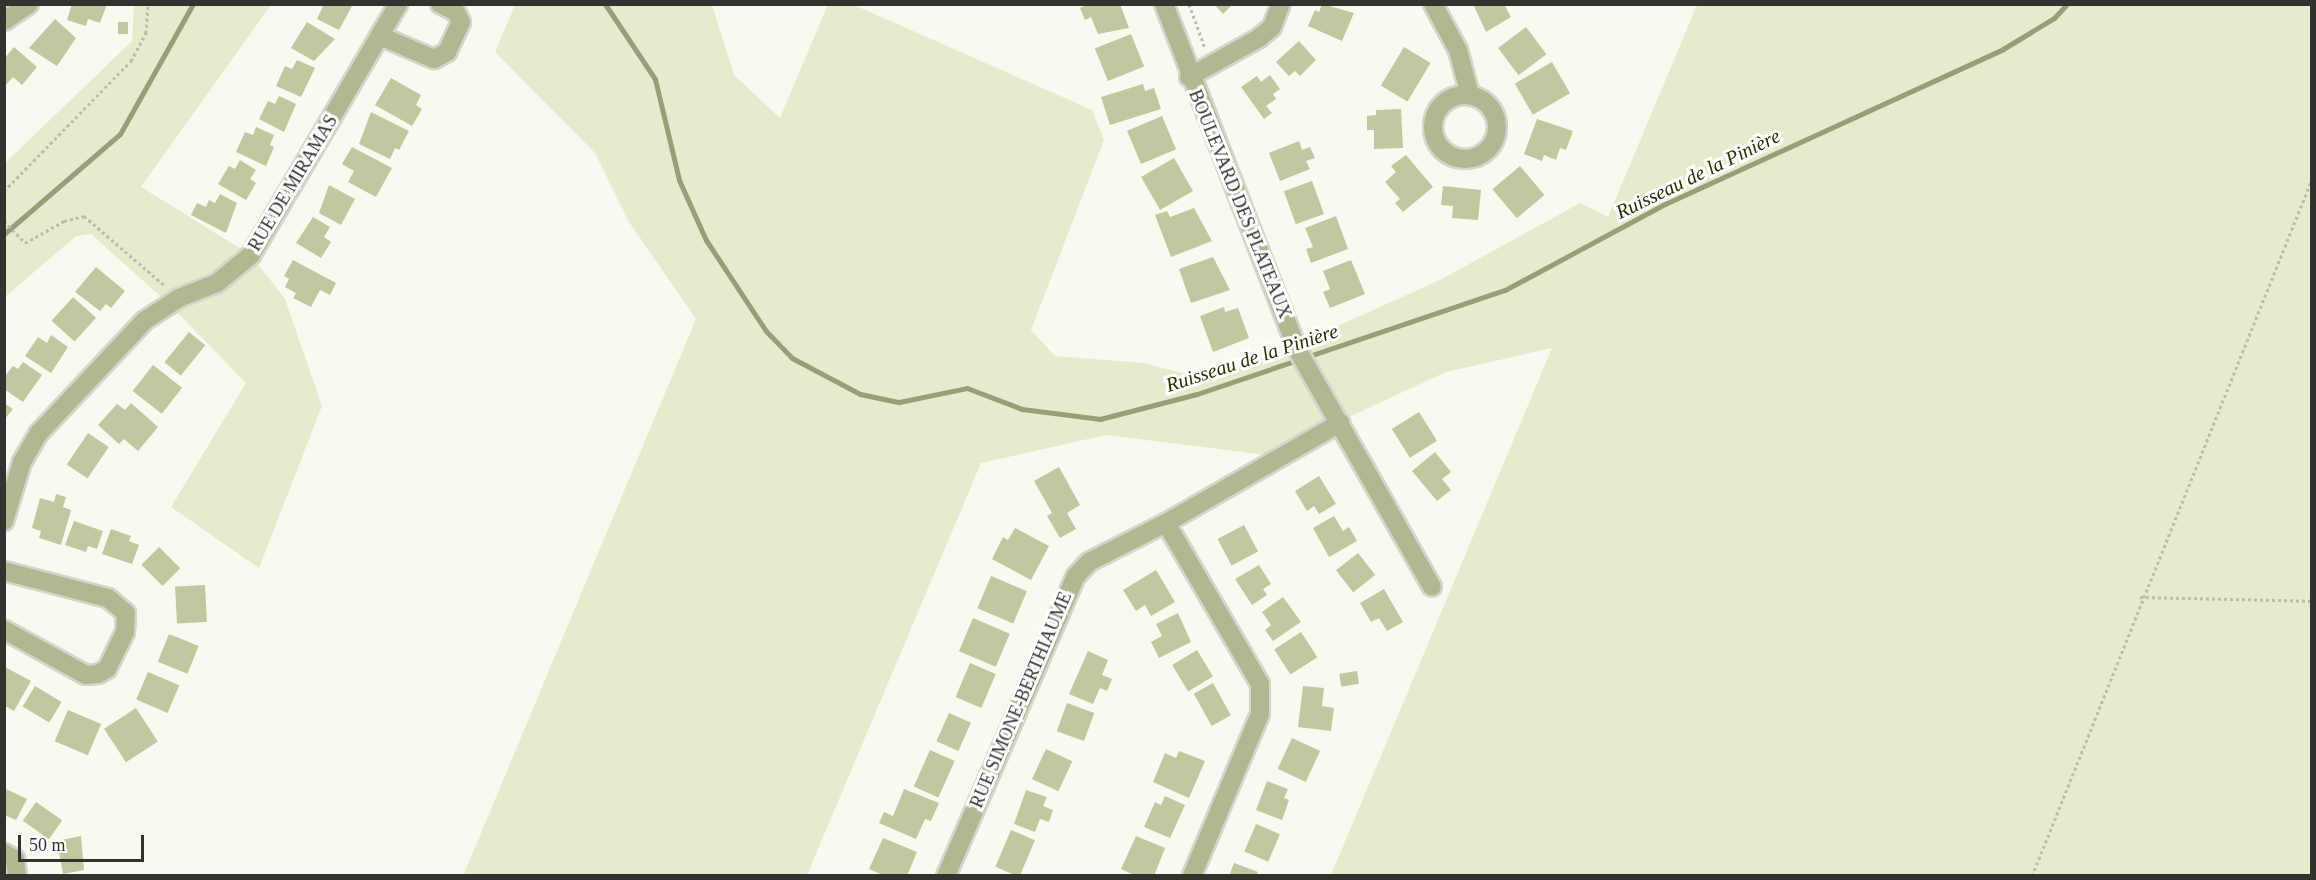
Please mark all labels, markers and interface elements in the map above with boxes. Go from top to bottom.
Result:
street label: BOULEVARD DES PLATEAUX [1184,87,1296,321]
street label: RUE DE MIRAMAS [244,111,342,255]
water label: Ruisseau de la Pinière [1612,124,1784,224]
water label: Ruisseau de la Pinière [1163,319,1341,397]
street label: RUE SIMONE-BERTHIAUME [966,589,1076,811]
scale bar [21,823,147,861]
text: 50 m [29,835,66,855]

